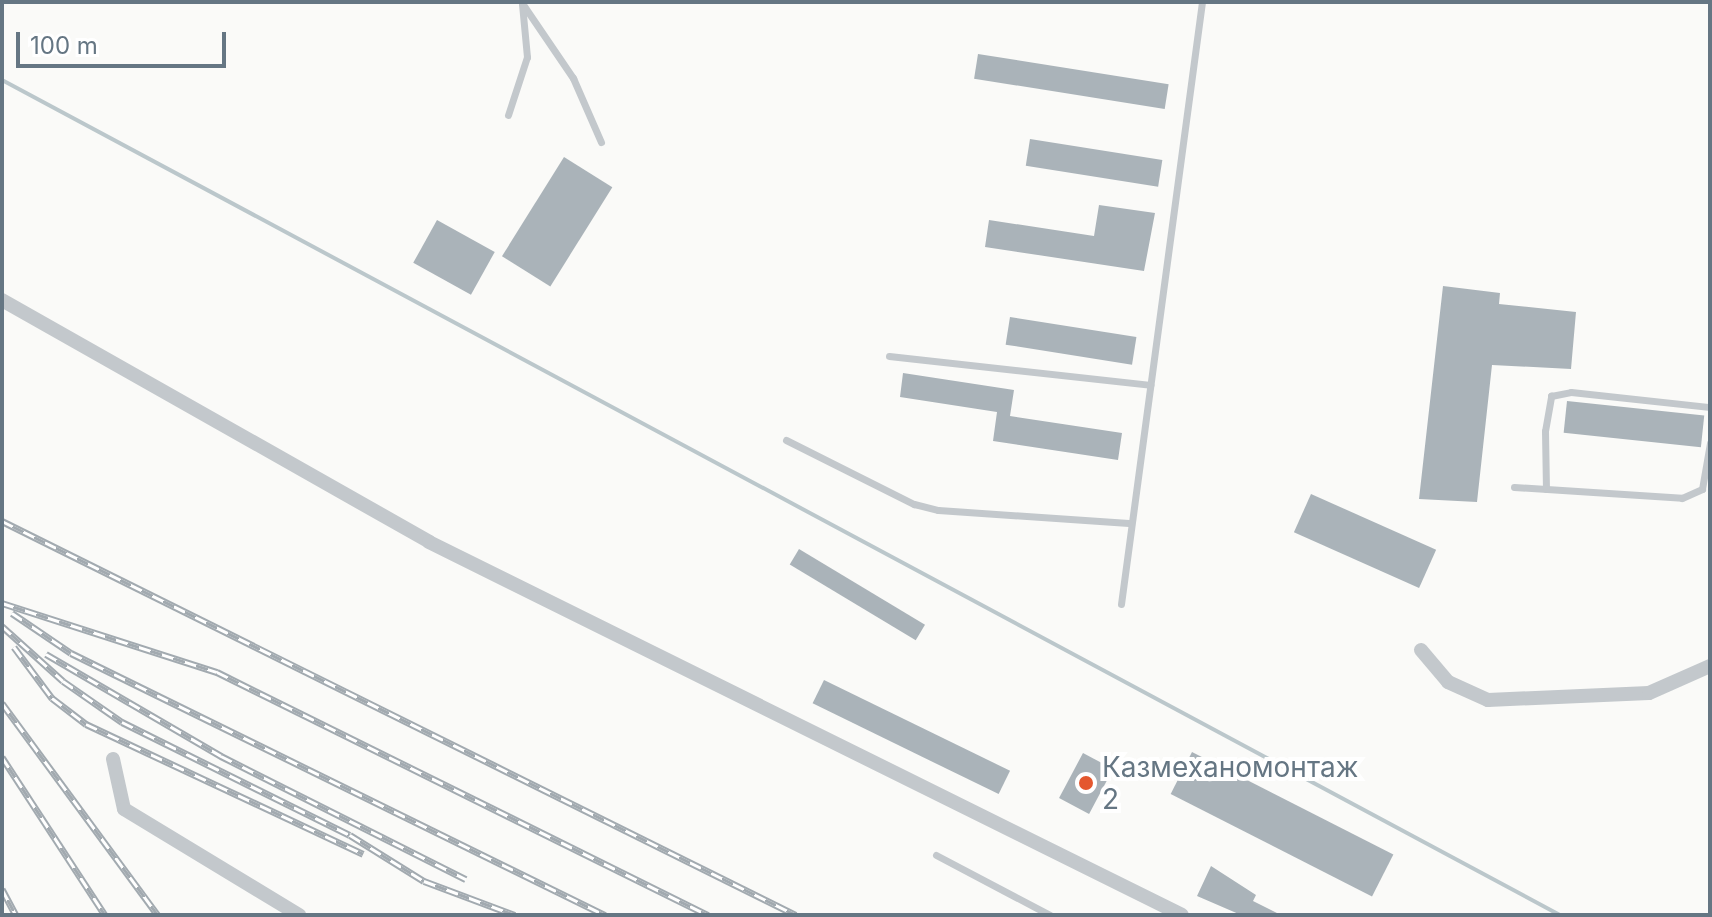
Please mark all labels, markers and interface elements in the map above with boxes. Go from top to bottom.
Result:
scale bar [20,16,230,66]
text: 100 m [30,31,98,60]
place label: Казмеханомонтаж 2 [1102,750,1358,816]
marker: Казмеханомонтаж 2 [1077,774,1095,792]

